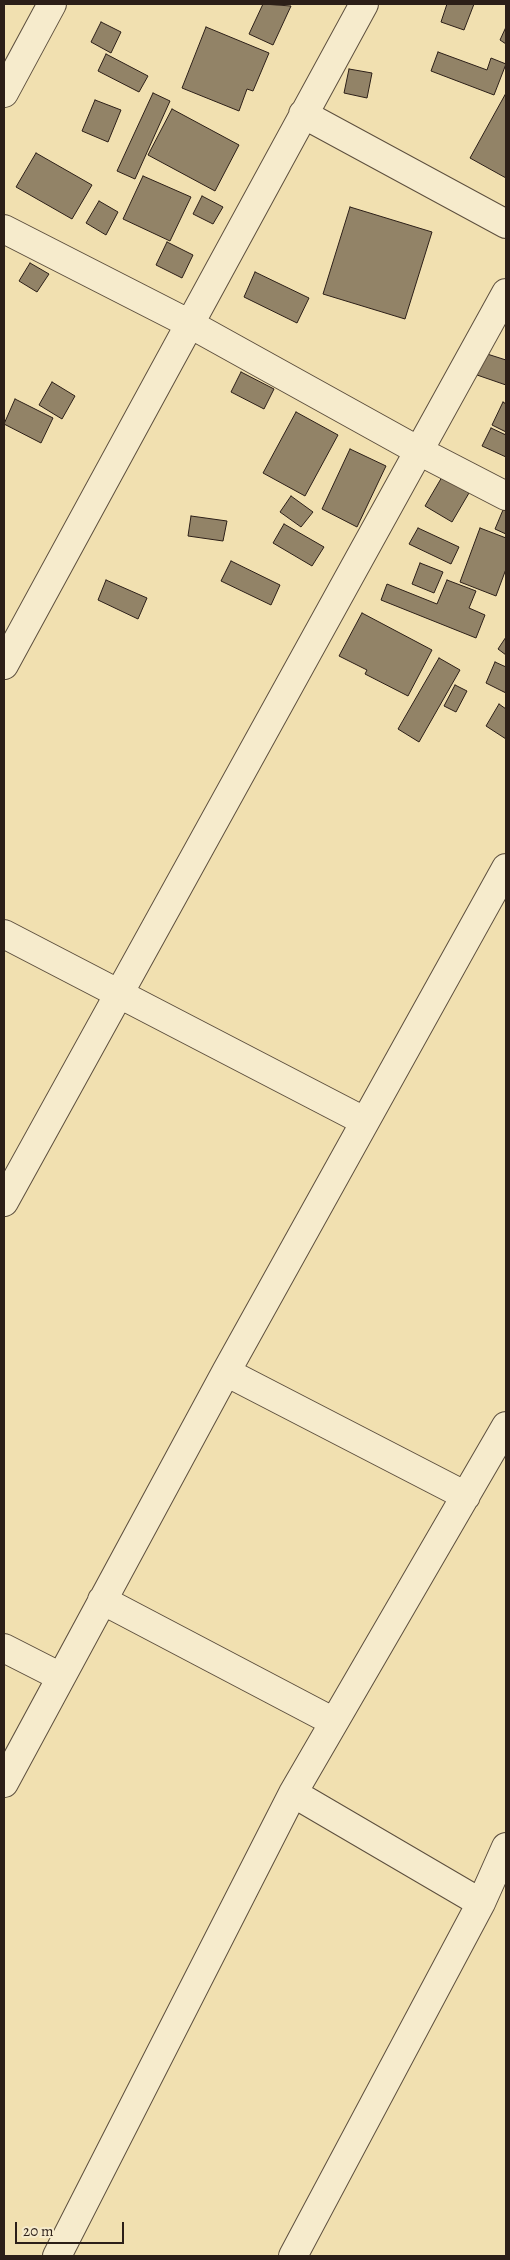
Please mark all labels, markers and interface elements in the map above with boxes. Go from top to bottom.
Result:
scale bar [18,2212,126,2244]
text: 20 m [23,2221,54,2241]

